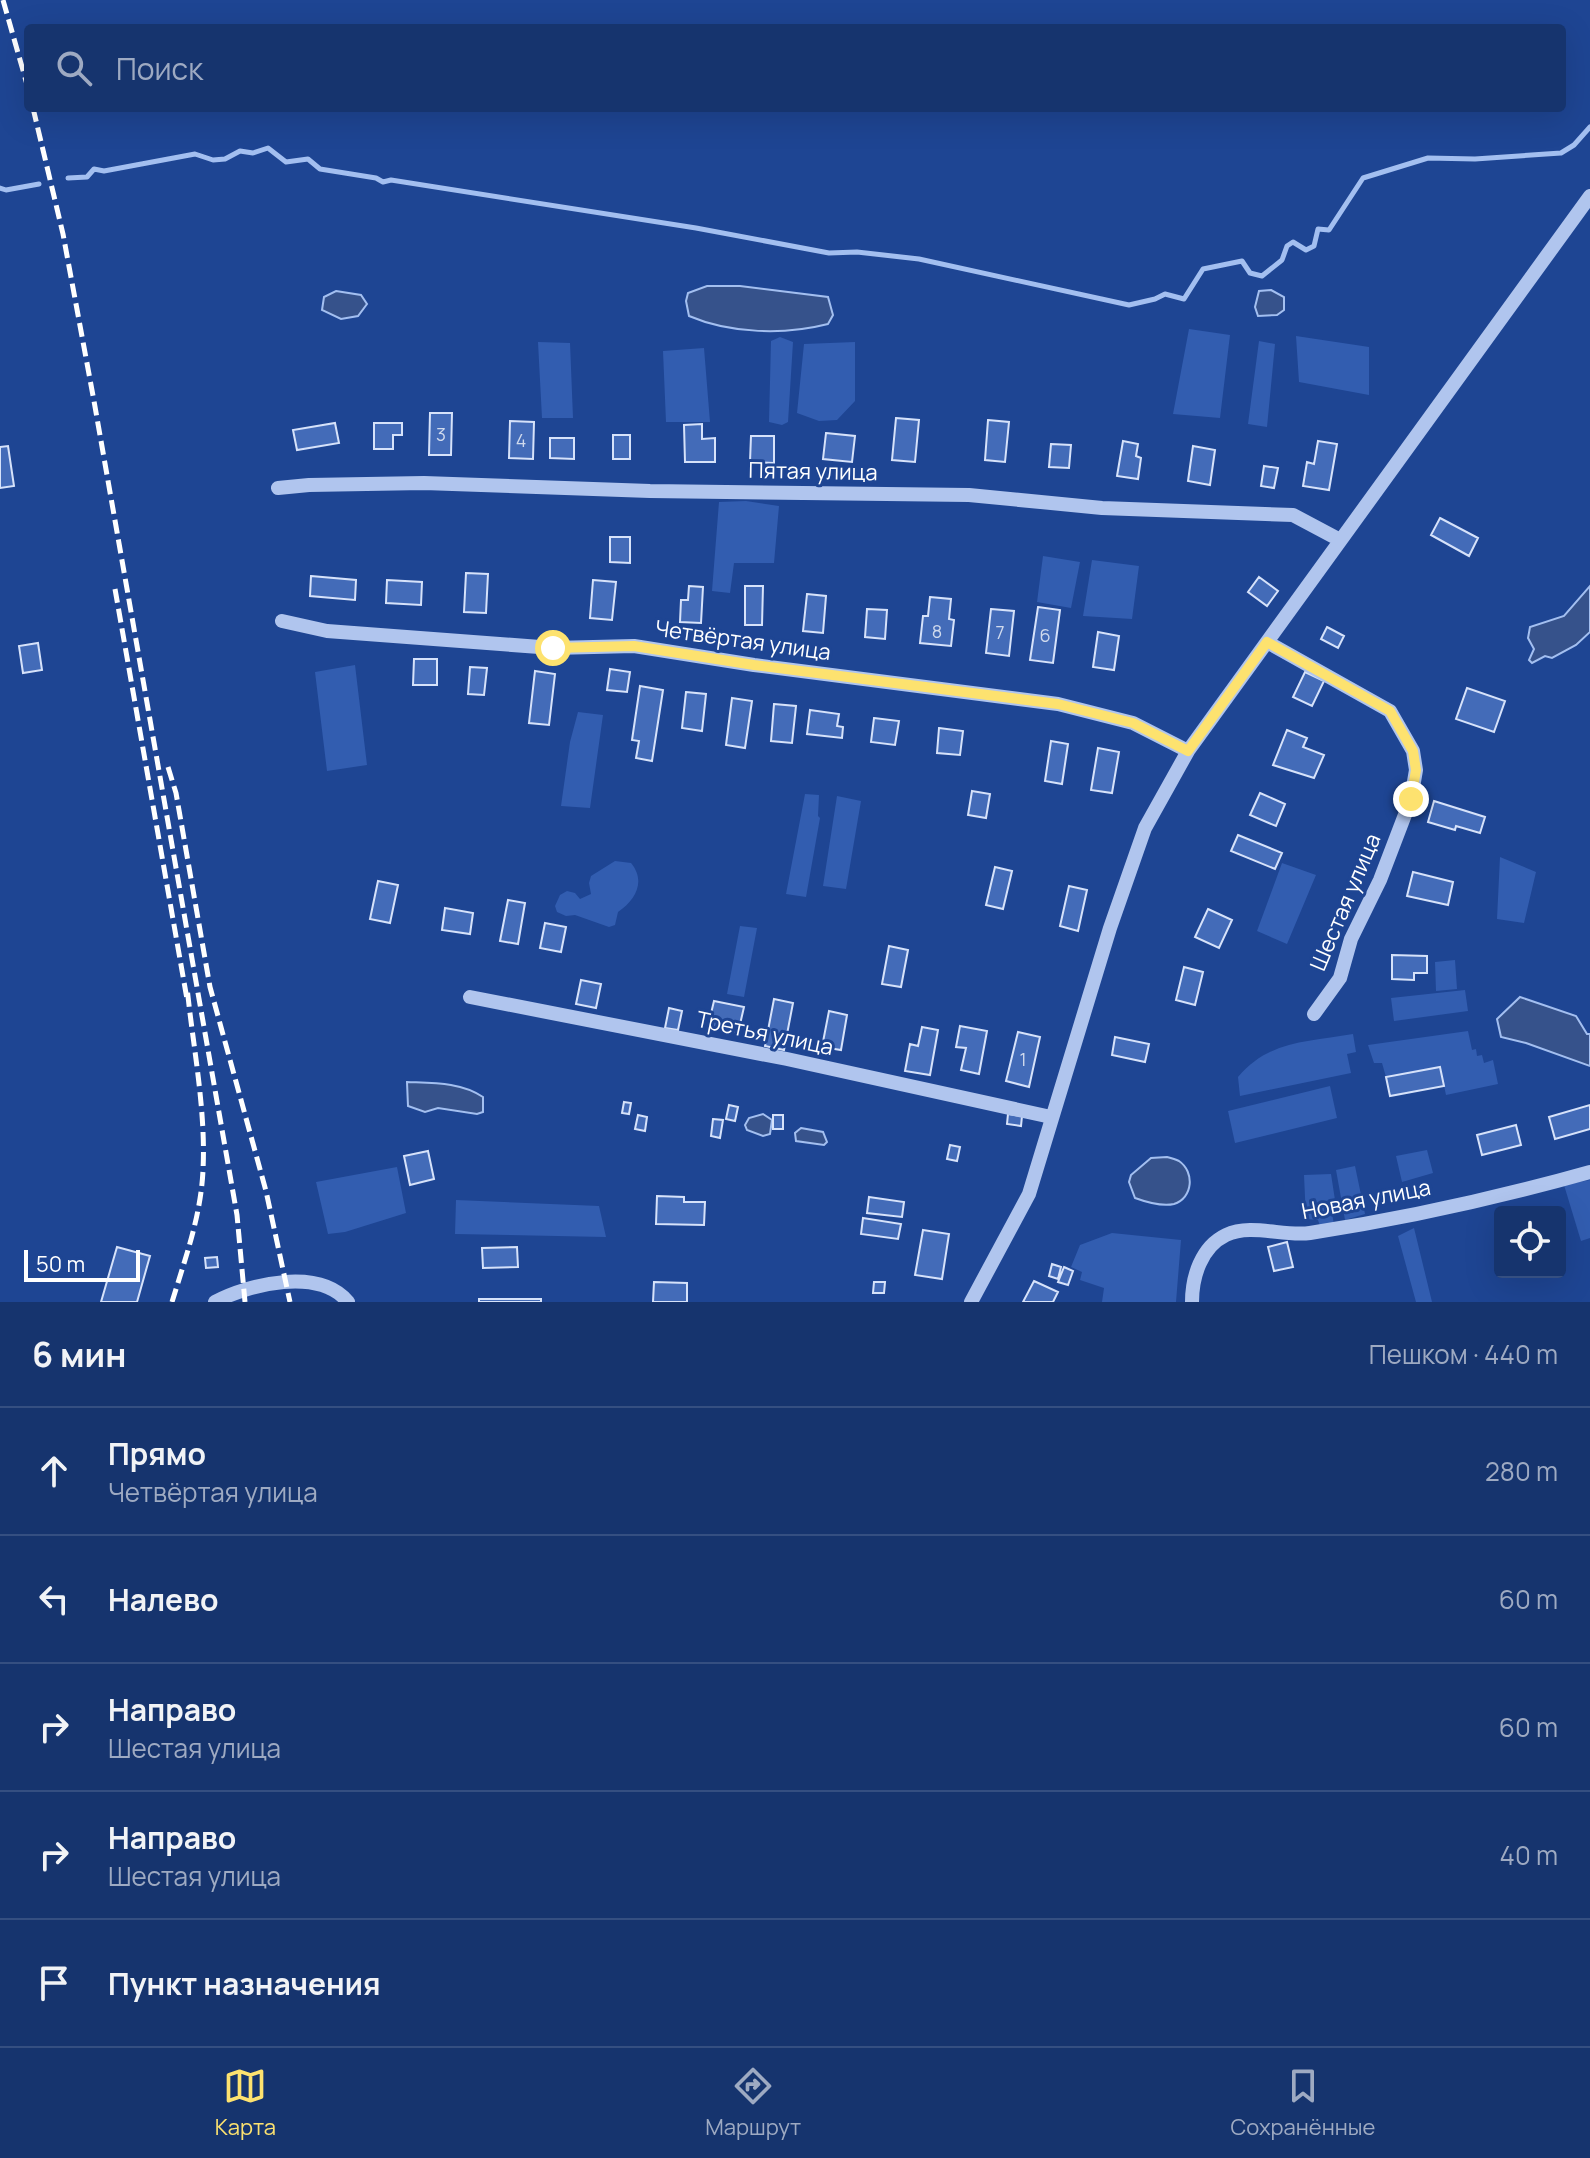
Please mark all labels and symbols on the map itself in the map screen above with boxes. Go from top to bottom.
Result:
house number: 3 [436,422,446,446]
house number: 4 [516,428,526,452]
street label: Пятая улица [748,455,878,487]
street label: Четвёртая улица [653,613,833,667]
house number: 8 [932,619,942,643]
house number: 7 [995,620,1005,644]
house number: 6 [1039,623,1051,647]
route start [535,630,571,666]
route end [1393,781,1429,817]
street label: Шестая улица [1303,829,1387,975]
street label: Третья улица [694,1004,836,1062]
house number: 1 [1019,1047,1027,1071]
street label: Новая улица [1299,1172,1433,1226]
scale bar [24,1246,140,1282]

